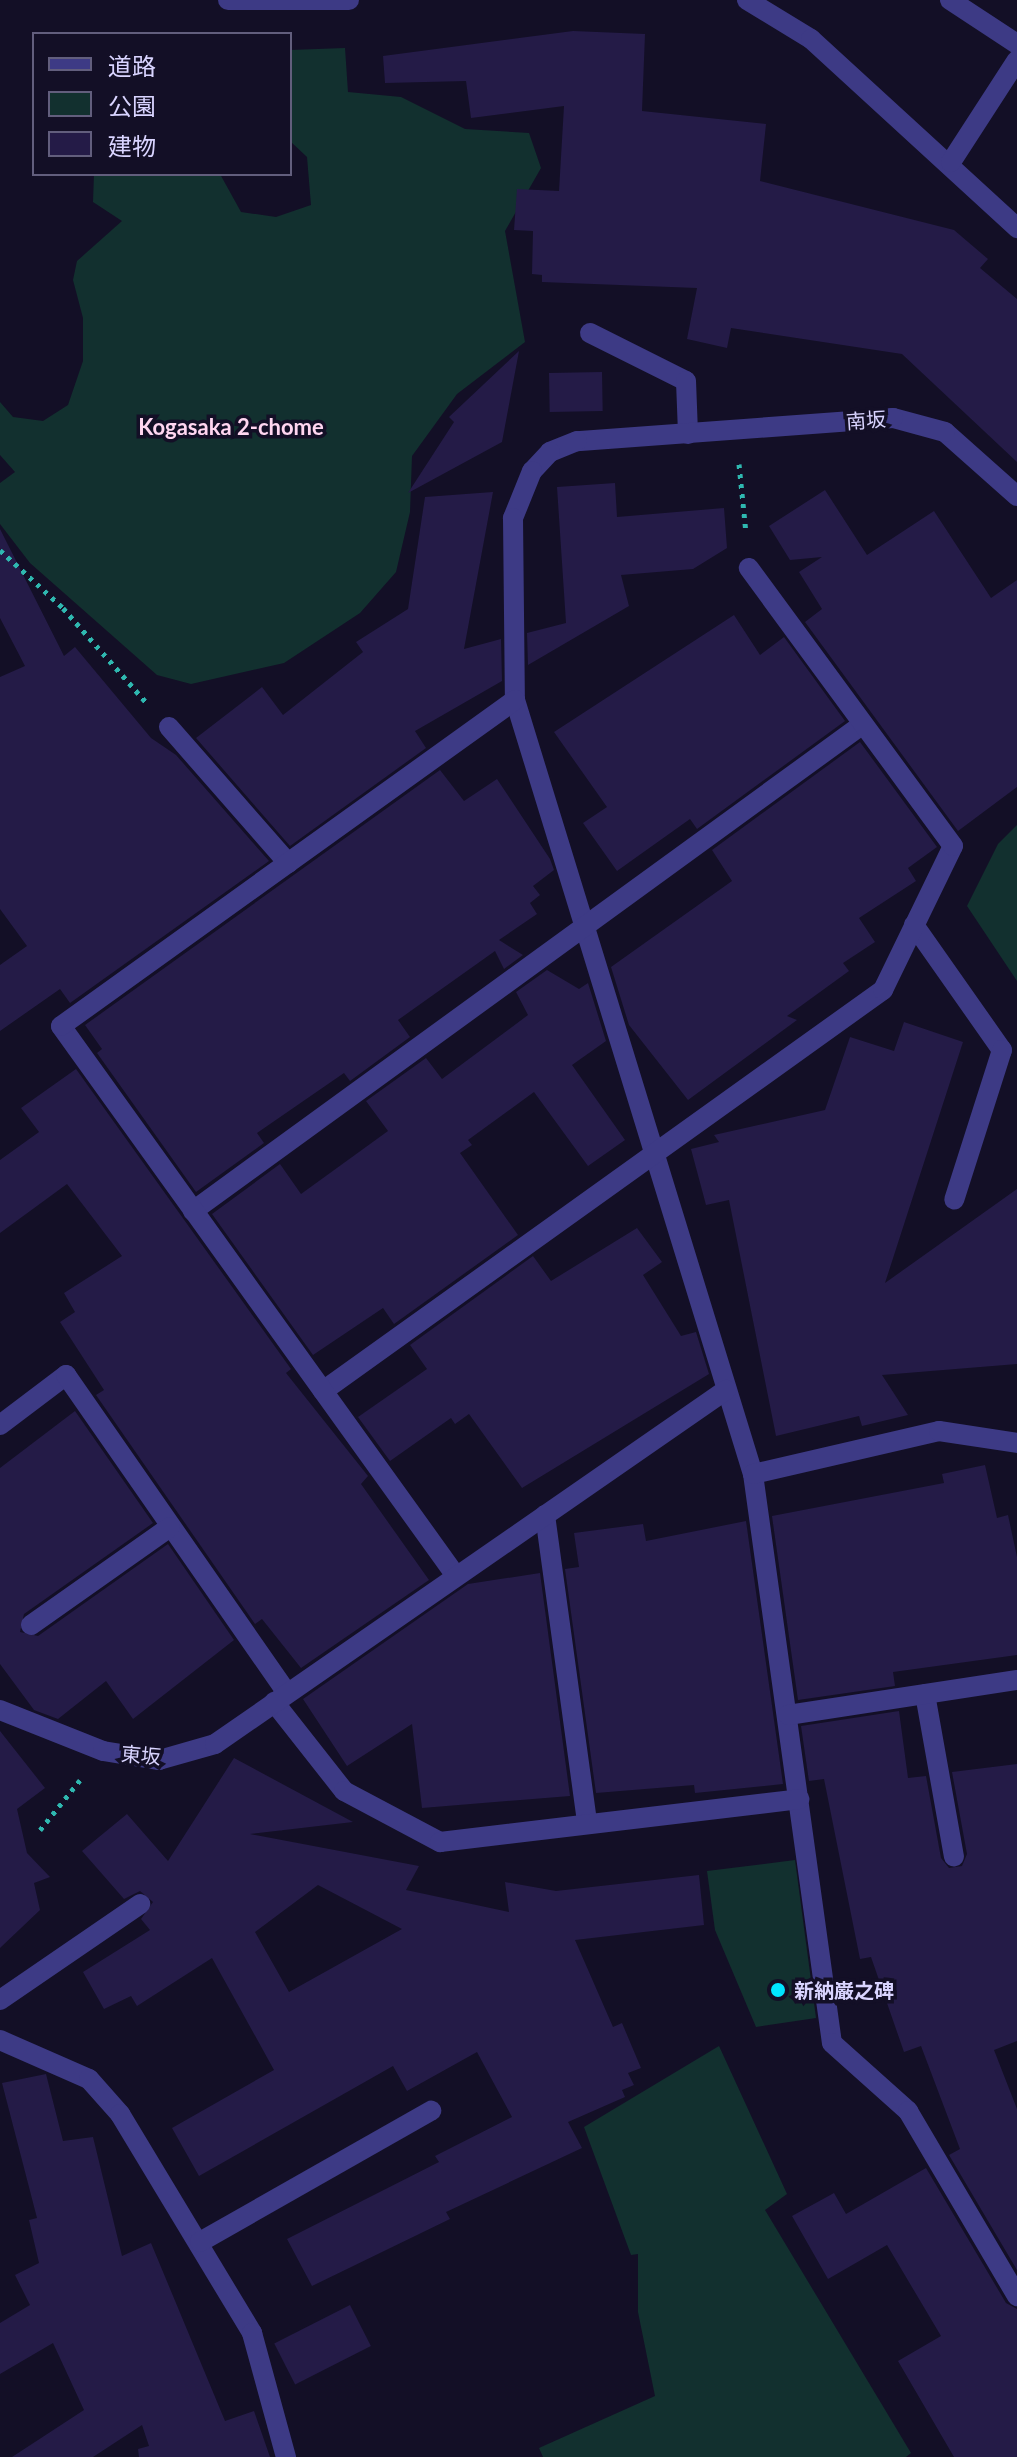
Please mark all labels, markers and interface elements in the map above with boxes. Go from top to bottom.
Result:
legend [32,32,292,176]
text: 道路 [108,51,156,80]
text: 公園 [108,91,156,120]
text: 建物 [108,131,156,160]
street label: 南坂 [845,407,887,433]
district label: Kogasaka 2-chome [138,414,324,440]
street label: 東坂 [120,1741,162,1769]
place label: 新納巌之碑 [794,1978,894,2002]
marker: 新納巌之碑 [769,1981,787,1999]

